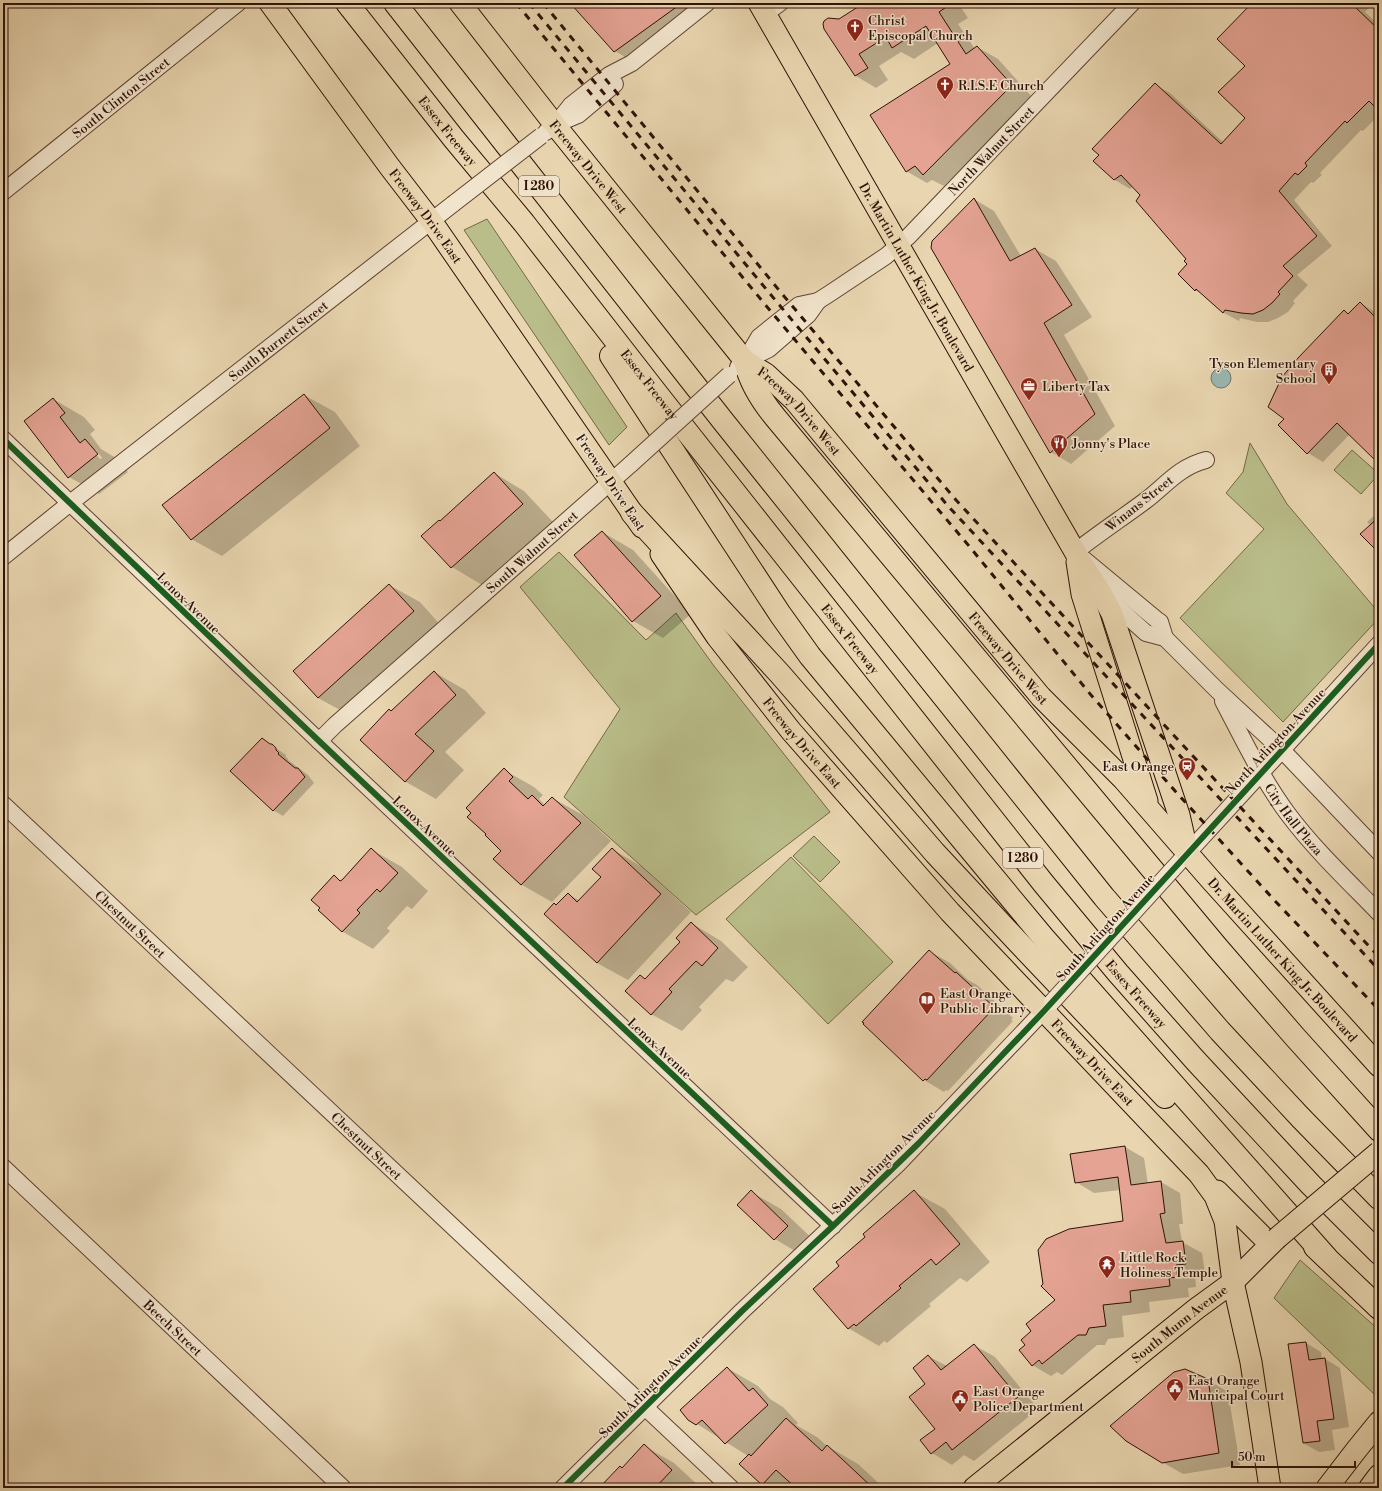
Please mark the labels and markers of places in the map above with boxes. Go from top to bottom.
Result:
place label: Christ Episcopal Church [868,13,973,44]
church icon: Christ Episcopal Church [845,17,865,42]
church icon: R.I.S.E Church [935,75,955,100]
place label: R.I.S.E Church [958,78,1044,94]
place label: Tyson Elementary School [1209,356,1317,387]
building icon: Tyson Elementary School [1319,360,1339,385]
office icon: Liberty Tax [1019,376,1039,401]
place label: Liberty Tax [1042,379,1110,395]
restaurant icon: Jonny's Place [1049,433,1069,458]
place label: Jonny's Place [1071,436,1151,452]
station icon: East Orange [1177,756,1197,781]
place label: East Orange [1102,759,1174,775]
place label: East Orange Public Library [940,986,1027,1017]
library icon: East Orange Public Library [917,990,937,1015]
place label: Little Rock Holiness Temple [1120,1250,1218,1281]
temple icon: Little Rock Holiness Temple [1097,1254,1117,1279]
place label: East Orange Municipal Court [1188,1373,1285,1404]
public building icon: East Orange Municipal Court [1165,1377,1185,1402]
place label: East Orange Police Department [973,1384,1084,1415]
public building icon: East Orange Police Department [950,1388,970,1413]

